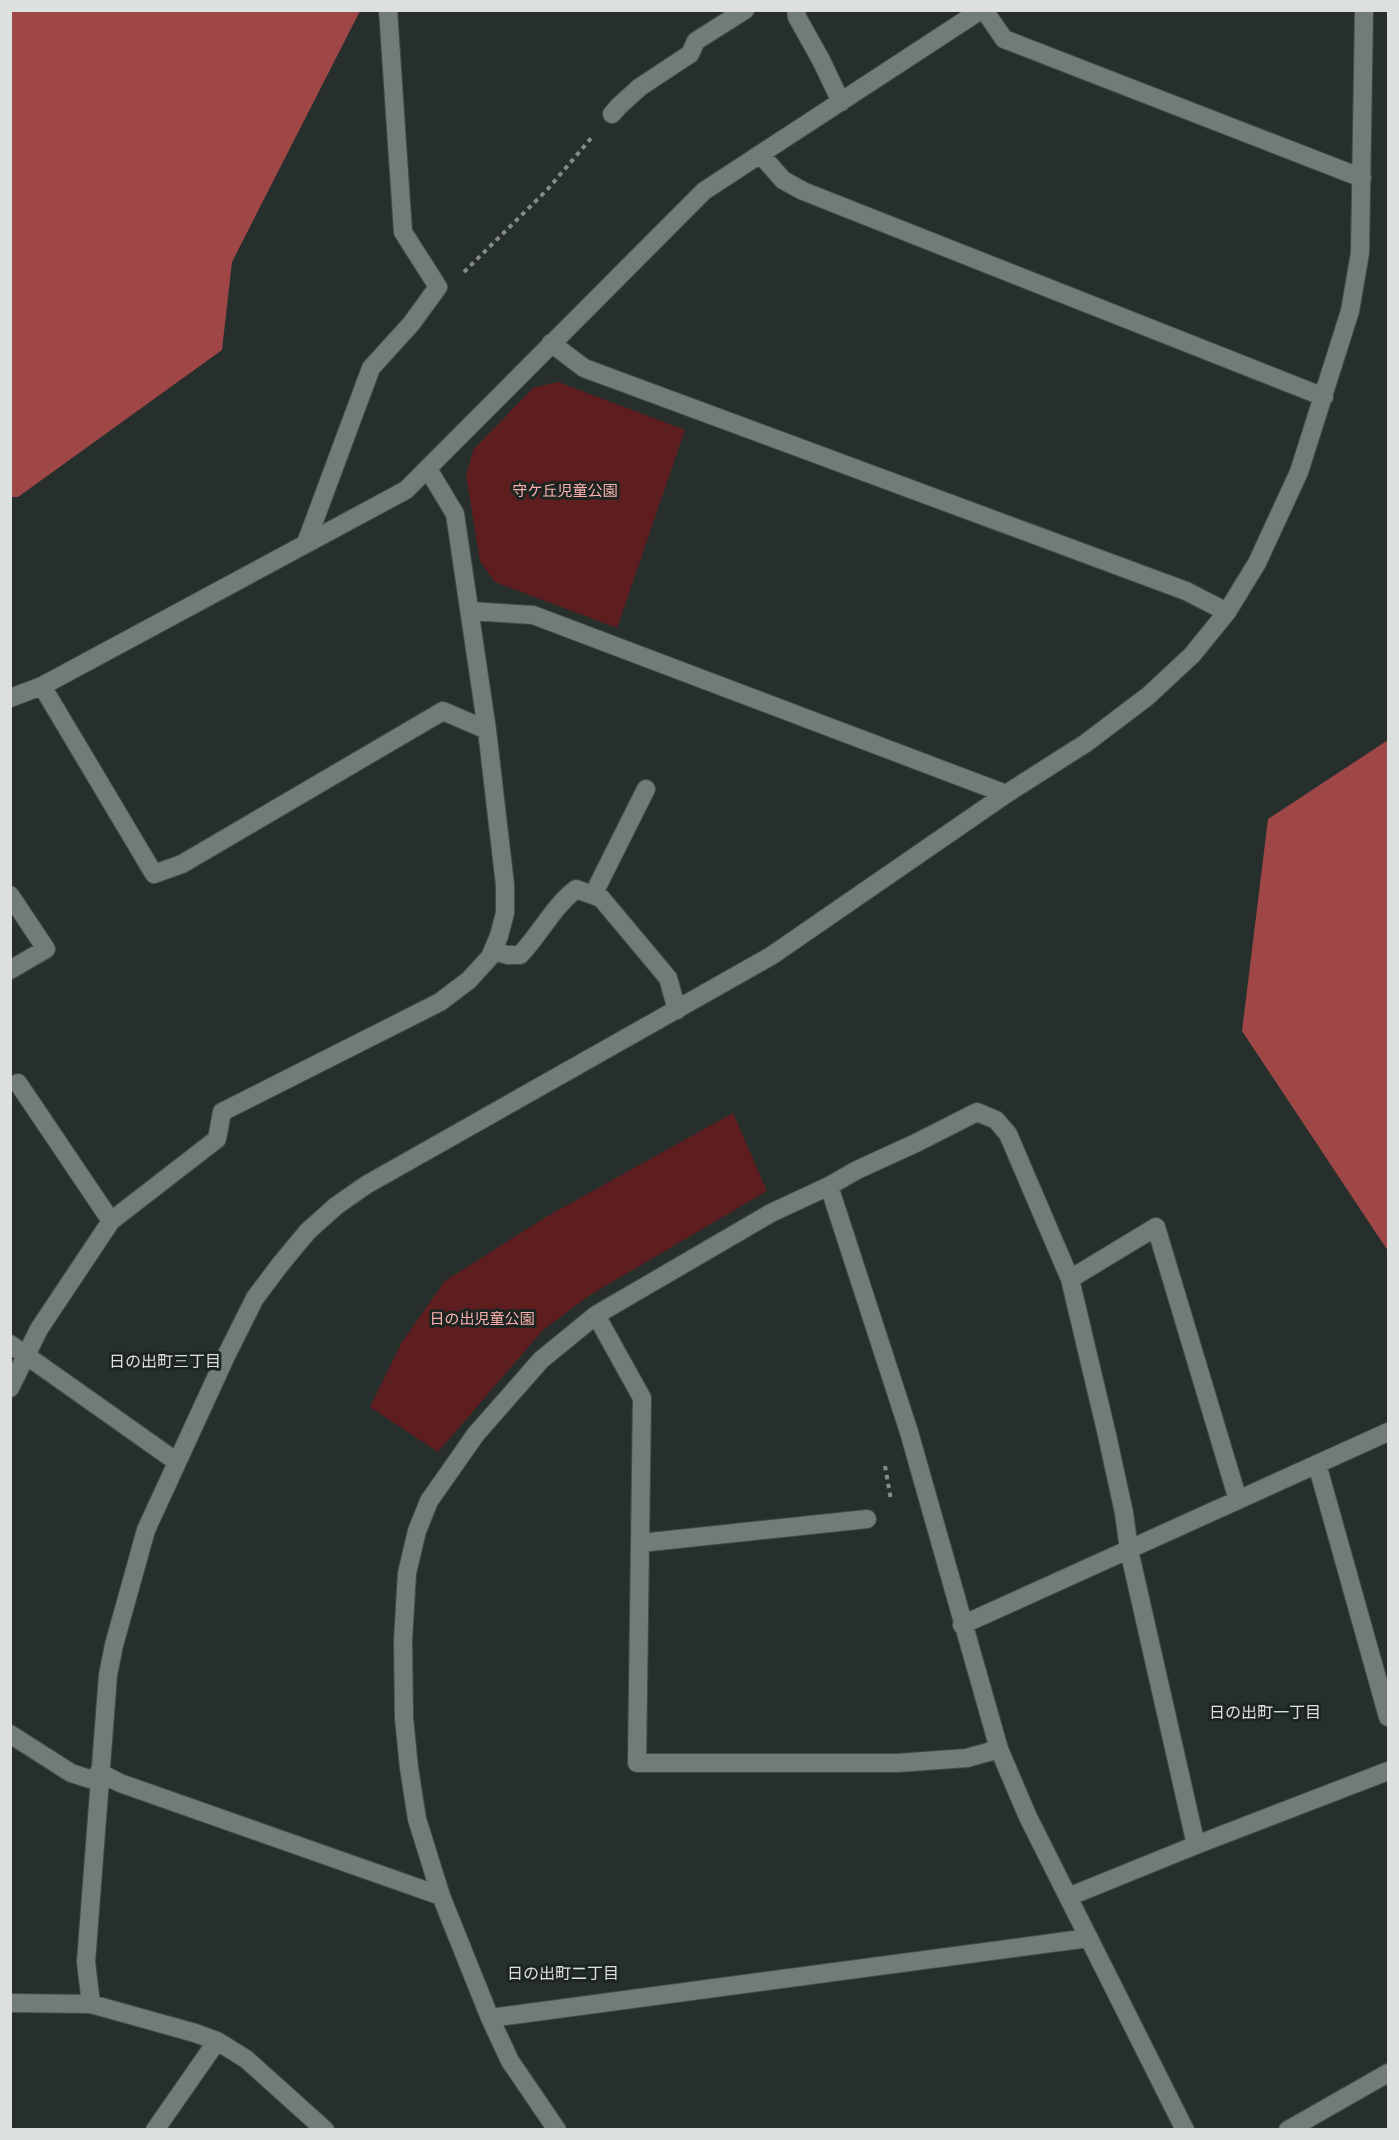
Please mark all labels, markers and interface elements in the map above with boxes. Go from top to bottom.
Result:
park label: 守ケ丘児童公園 [512,480,618,501]
park label: 日の出児童公園 [429,1308,535,1329]
district label: 日の出町三丁目 [109,1350,221,1372]
district label: 日の出町一丁目 [1209,1701,1321,1723]
district label: 日の出町二丁目 [507,1962,619,1984]

